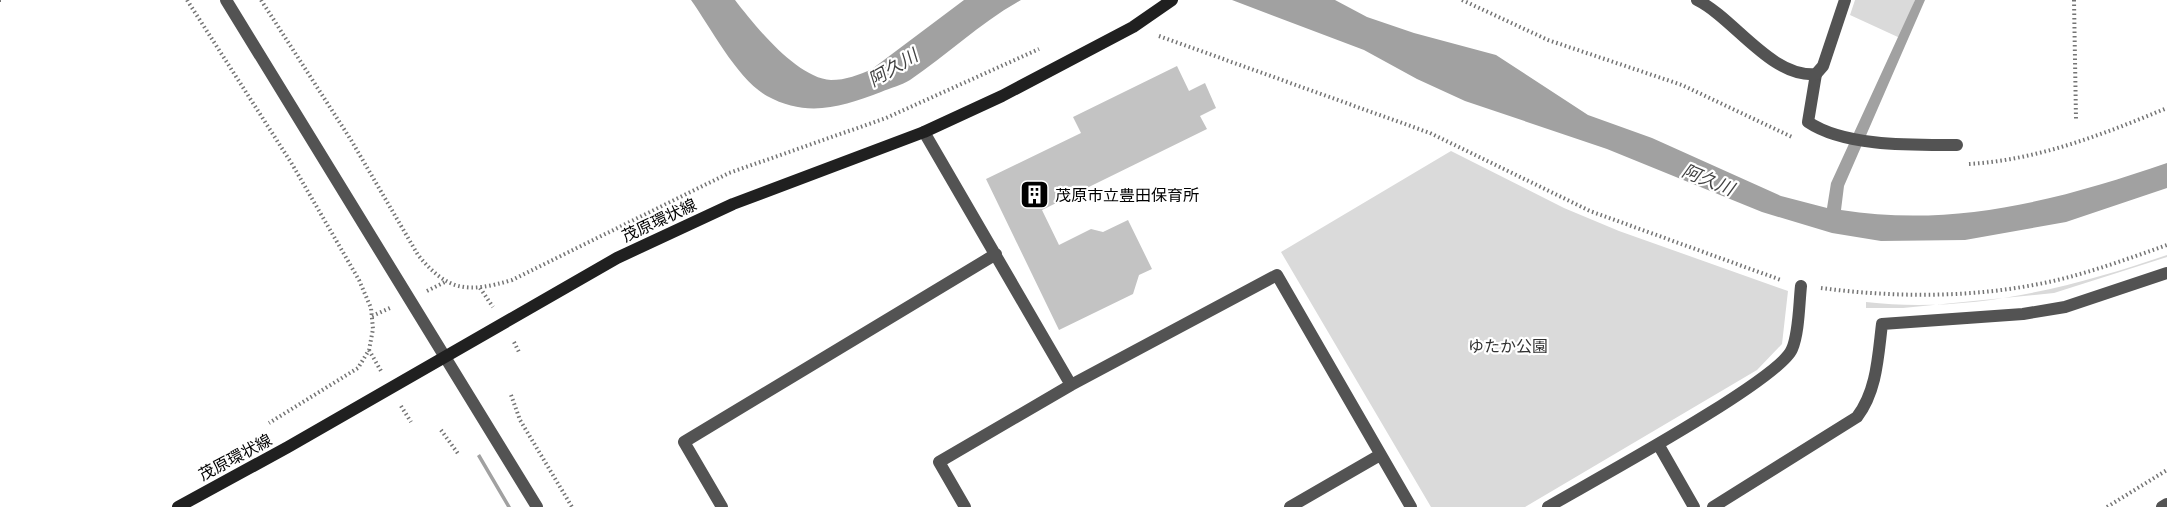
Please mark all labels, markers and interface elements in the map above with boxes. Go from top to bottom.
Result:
water label: 阿久川 [864,44,923,90]
water label: 阿久川 [1679,160,1739,200]
building icon: 茂原市立豊田保育所 [1018,179,1050,211]
place label: 茂原市立豊田保育所 [1055,185,1199,205]
street label: 茂原環状線 [619,194,699,246]
park label: ゆたか公園 [1468,336,1548,356]
street label: 茂原環状線 [195,429,275,485]

